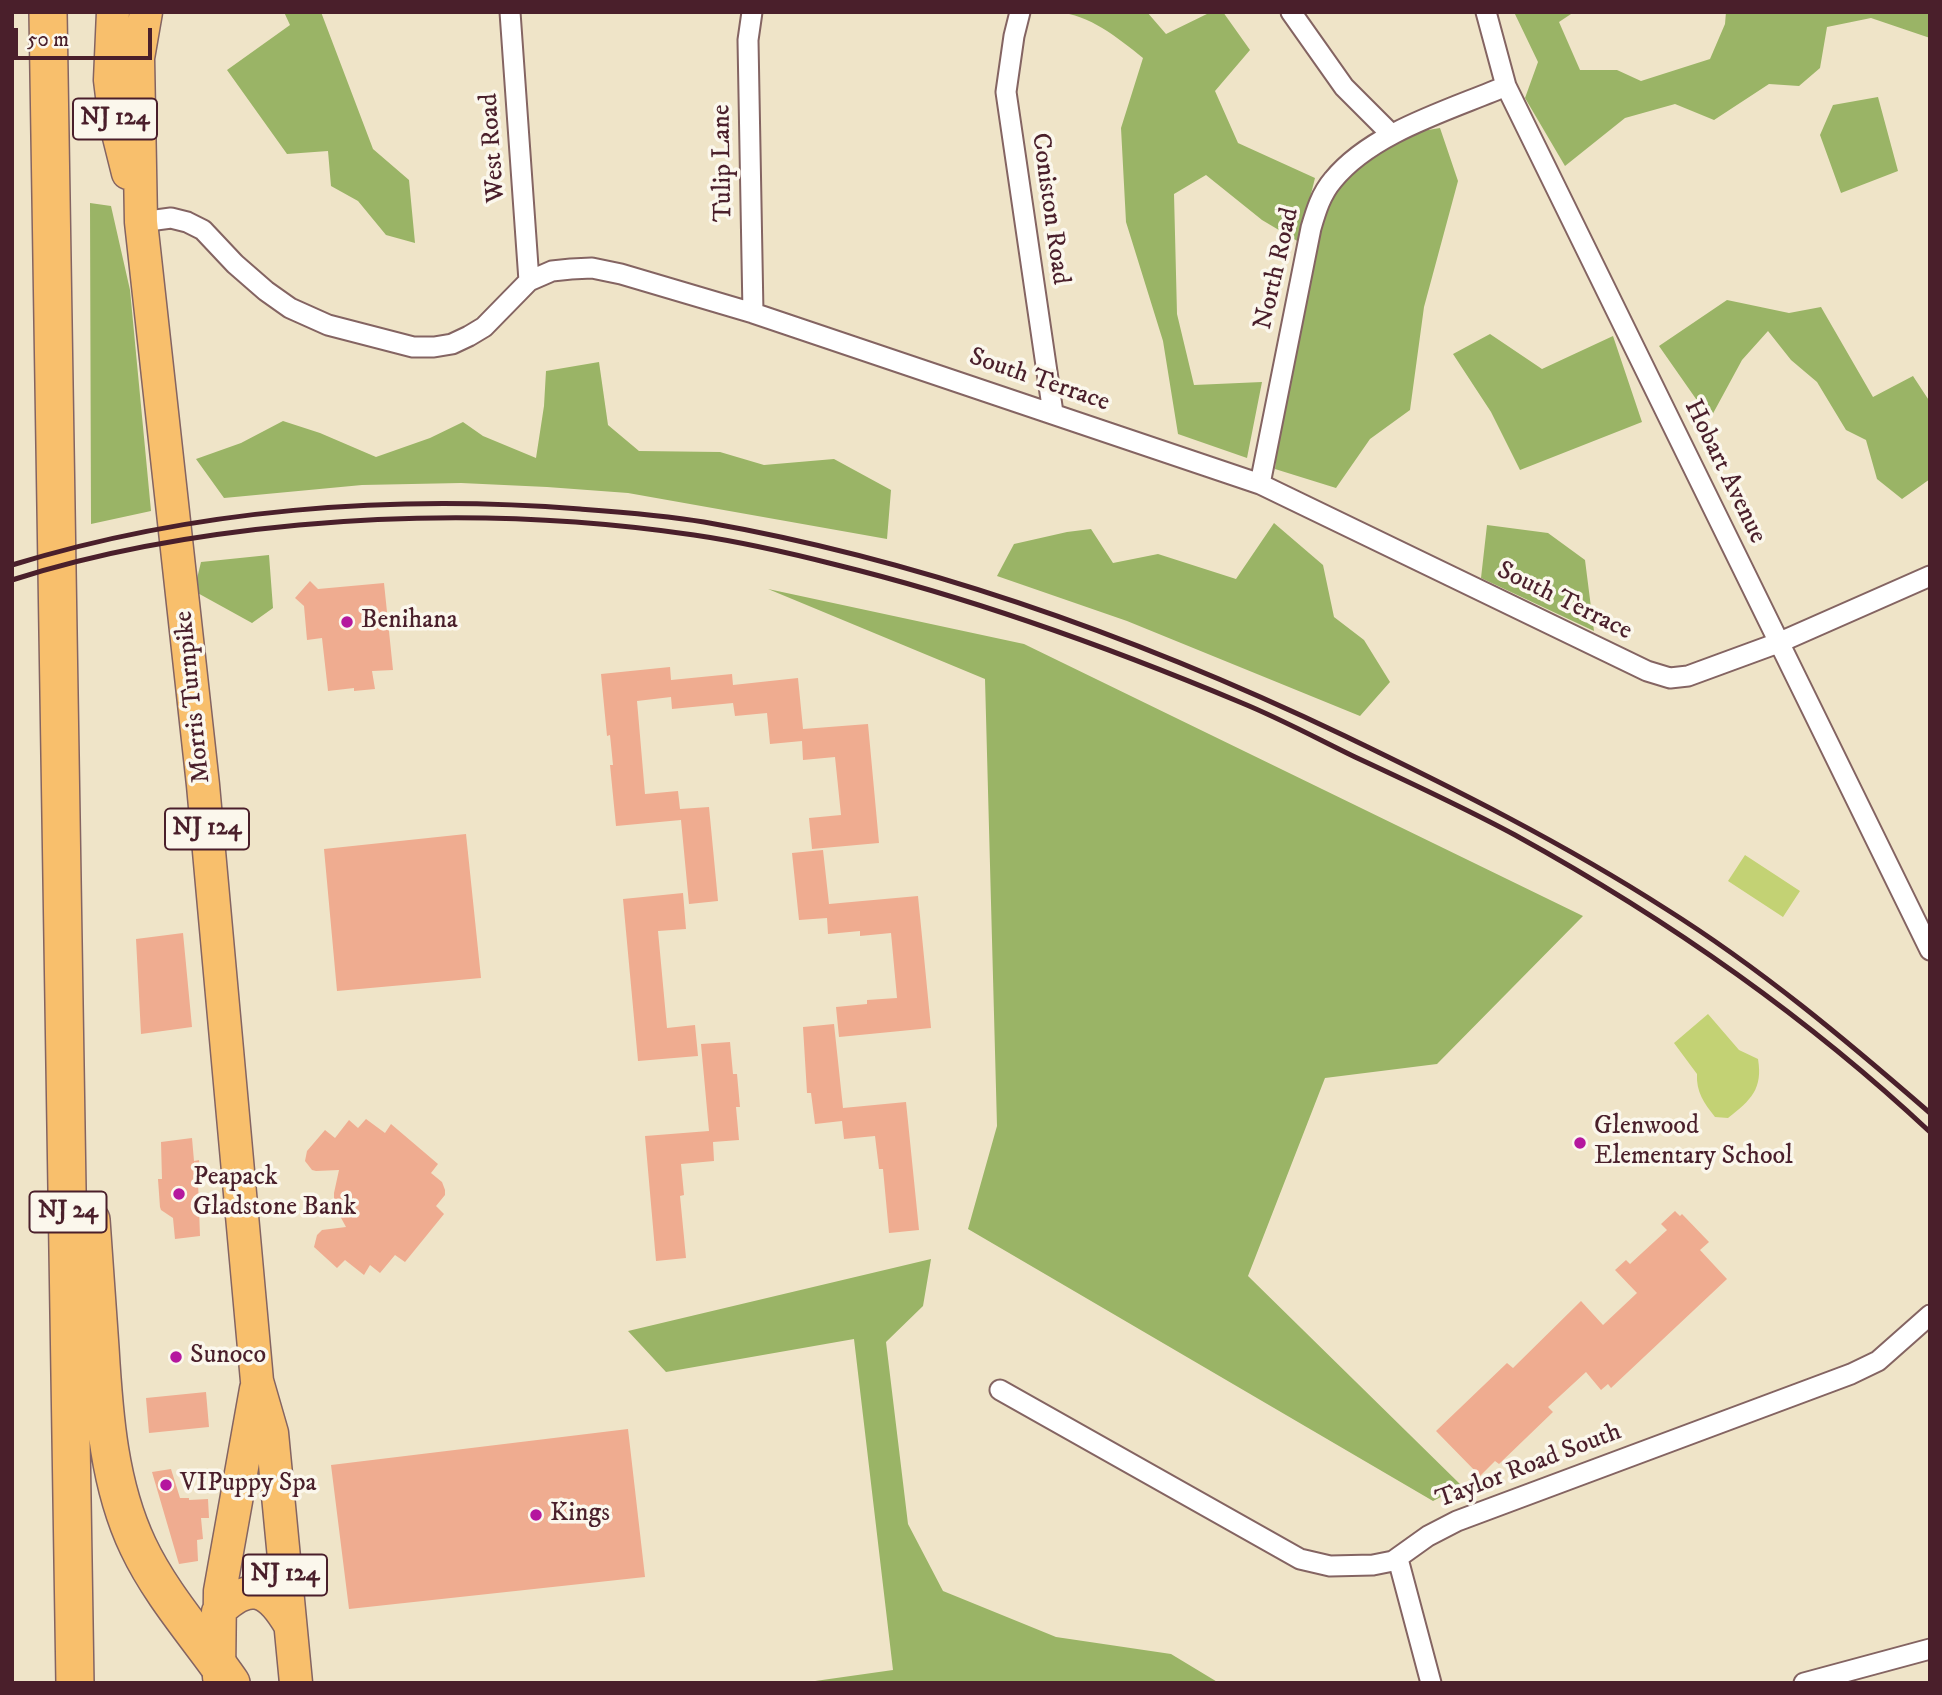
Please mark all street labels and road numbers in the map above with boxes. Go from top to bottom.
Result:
street label: West Road [475,92,513,204]
road number: NJ 124 [73,98,157,140]
street label: Tulip Lane [707,104,741,222]
street label: Coniston Road [1023,131,1075,287]
street label: North Road [1249,205,1307,333]
street label: South Terrace [965,342,1113,420]
street label: Hobart Avenue [1676,395,1772,549]
street label: South Terrace [1491,556,1637,648]
street label: Morris Turnpike [169,609,219,785]
road number: NJ 124 [165,808,249,850]
road number: NJ 24 [29,1192,106,1232]
street label: Taylor Road South [1432,1417,1626,1517]
road number: NJ 124 [243,1554,327,1596]

